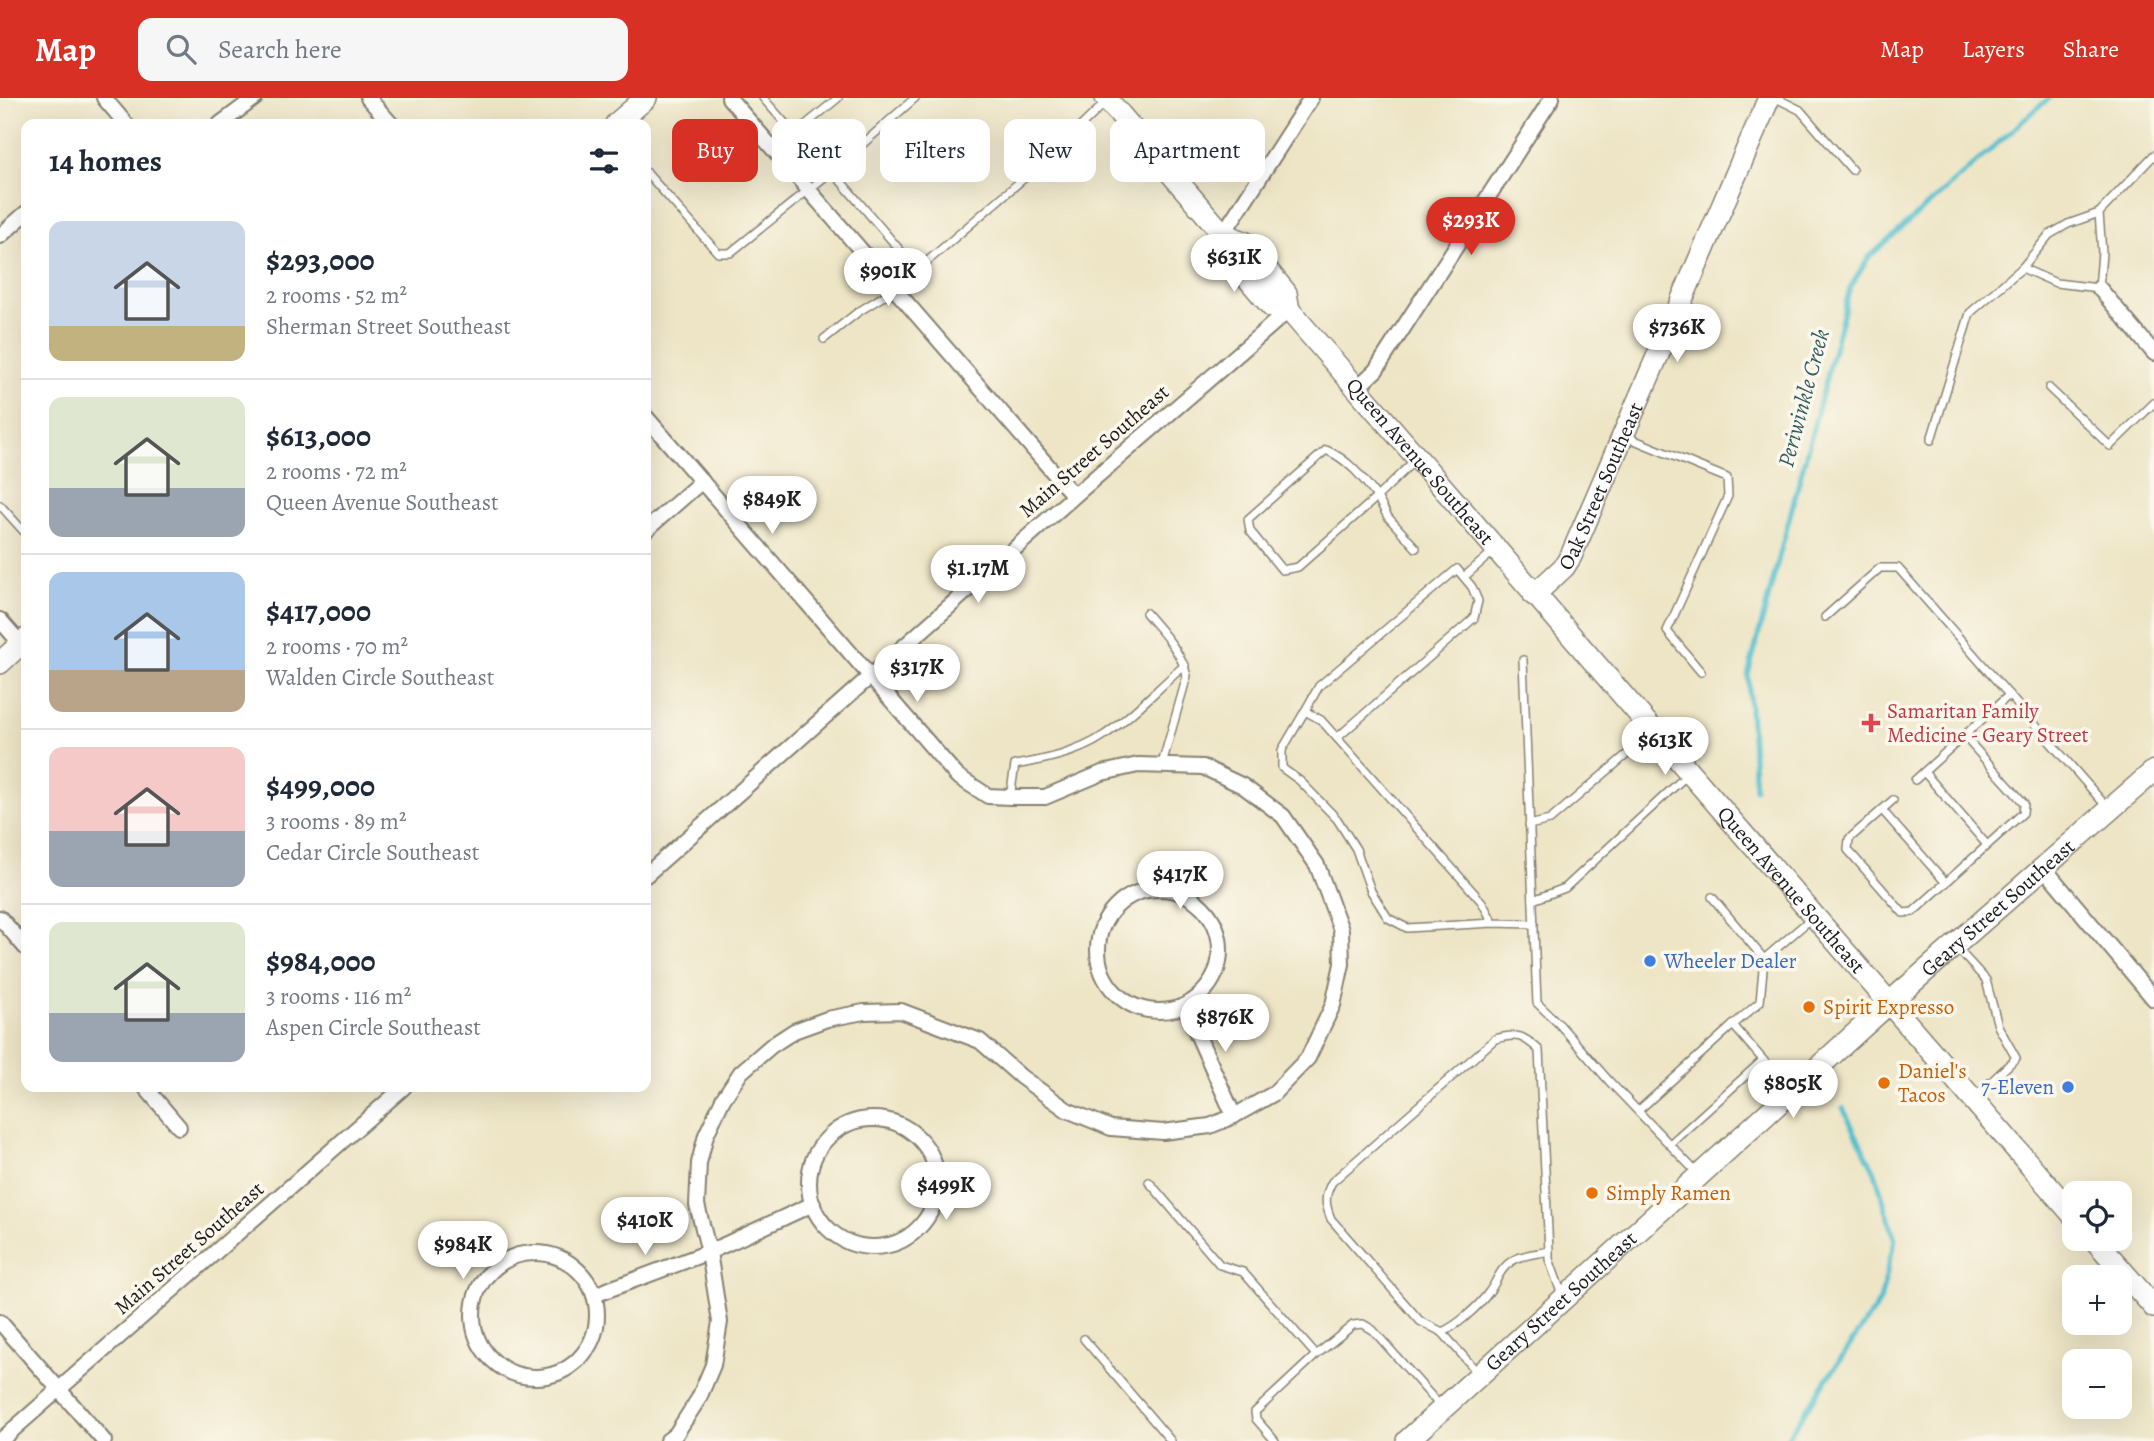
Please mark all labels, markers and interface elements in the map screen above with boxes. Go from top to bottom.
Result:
search box [138,18,628,81]
text: Map [35,27,96,72]
icon: search [162,30,200,68]
text: Search here [218,32,342,67]
text: Map [1880,33,1924,65]
text: Layers [1962,33,2025,65]
text: Share [2063,33,2119,65]
chip: Buy [672,119,758,182]
chip: Rent [772,119,866,182]
chip: Filters [880,119,990,182]
chip: New [1004,119,1096,182]
chip: Apartment [1110,119,1265,182]
text: 14 homes [49,141,162,181]
icon: filters [585,142,623,180]
pin: $293K [1422,198,1520,257]
text: $293K [1442,204,1500,235]
pin: $631K [1185,234,1283,294]
text: $293,000 [266,240,375,280]
text: $631K [1207,241,1261,272]
pin: $901K [839,248,937,308]
icon: home [105,249,189,333]
text: $901K [860,255,916,286]
text: 2 rooms · 52 m² [266,280,407,311]
pin: $736K [1628,304,1726,364]
text: Sherman Street Southeast [266,311,511,342]
text: $736K [1649,311,1705,342]
water label: Periwinkle Creek [1770,326,1837,471]
street label: Queen Avenue Southeast [1340,372,1500,551]
street label: Main Street Southeast [1013,378,1175,524]
street label: Oak Street Southeast [1552,398,1650,575]
text: $613,000 [266,416,371,456]
icon: home [105,425,189,509]
text: 2 rooms · 72 m² [266,456,407,487]
pin: $849K [723,476,821,536]
text: $849K [743,483,801,514]
text: Queen Avenue Southeast [266,487,499,518]
pin: $1.17M [921,546,1035,605]
text: $1.17M [947,552,1009,583]
text: $417,000 [266,591,371,631]
icon: home [105,600,189,684]
text: 2 rooms · 70 m² [266,631,408,662]
pin: $317K [868,644,966,704]
text: $317K [890,651,944,682]
text: Walden Circle Southeast [266,662,494,693]
place label: Samaritan Family Medicine - Geary Street [1887,697,2089,749]
marker: Samaritan Family Medicine - Geary Street [1861,713,1881,733]
pin: $613K [1616,718,1714,777]
text: $613K [1638,724,1692,755]
text: $499,000 [266,766,375,806]
icon: home [105,775,189,859]
street label: Queen Avenue Southeast [1711,800,1872,979]
text: 3 rooms · 89 m² [266,806,407,837]
street label: Geary Street Southeast [1915,833,2081,983]
text: Cedar Circle Southeast [266,837,479,868]
pin: $417K [1131,852,1229,911]
text: $417K [1153,858,1207,889]
text: $984,000 [266,941,376,981]
place label: Wheeler Dealer [1663,947,1797,975]
icon: home [105,950,189,1034]
marker: Wheeler Dealer [1642,953,1658,969]
text: 3 rooms · 116 m² [266,981,411,1012]
place label: Spirit Expresso [1823,993,1954,1021]
pin: $876K [1176,995,1274,1054]
marker: Spirit Expresso [1801,999,1817,1015]
text: $876K [1196,1001,1254,1032]
text: Aspen Circle Southeast [266,1012,481,1043]
place label: Daniel's Tacos [1898,1057,1967,1109]
pin: $805K [1744,1060,1842,1120]
text: $805K [1764,1067,1822,1098]
place label: 7-Eleven [1981,1073,2054,1101]
marker: Daniel's Tacos [1876,1075,1892,1091]
marker: 7-Eleven [2060,1079,2076,1095]
pin: $499K [897,1162,995,1222]
text: $499K [917,1169,975,1200]
street label: Main Street Southeast [108,1175,270,1321]
place label: Simply Ramen [1606,1179,1731,1207]
map controls [2062,1181,2132,1419]
button: locate [2062,1181,2132,1251]
marker: Simply Ramen [1584,1185,1600,1201]
pin: $410K [596,1198,694,1257]
text: $410K [617,1204,673,1235]
pin: $984K [414,1222,512,1281]
street label: Geary Street Southeast [1479,1225,1643,1377]
text: $984K [434,1228,492,1259]
button: + [2062,1265,2132,1335]
button: − [2062,1349,2132,1419]

